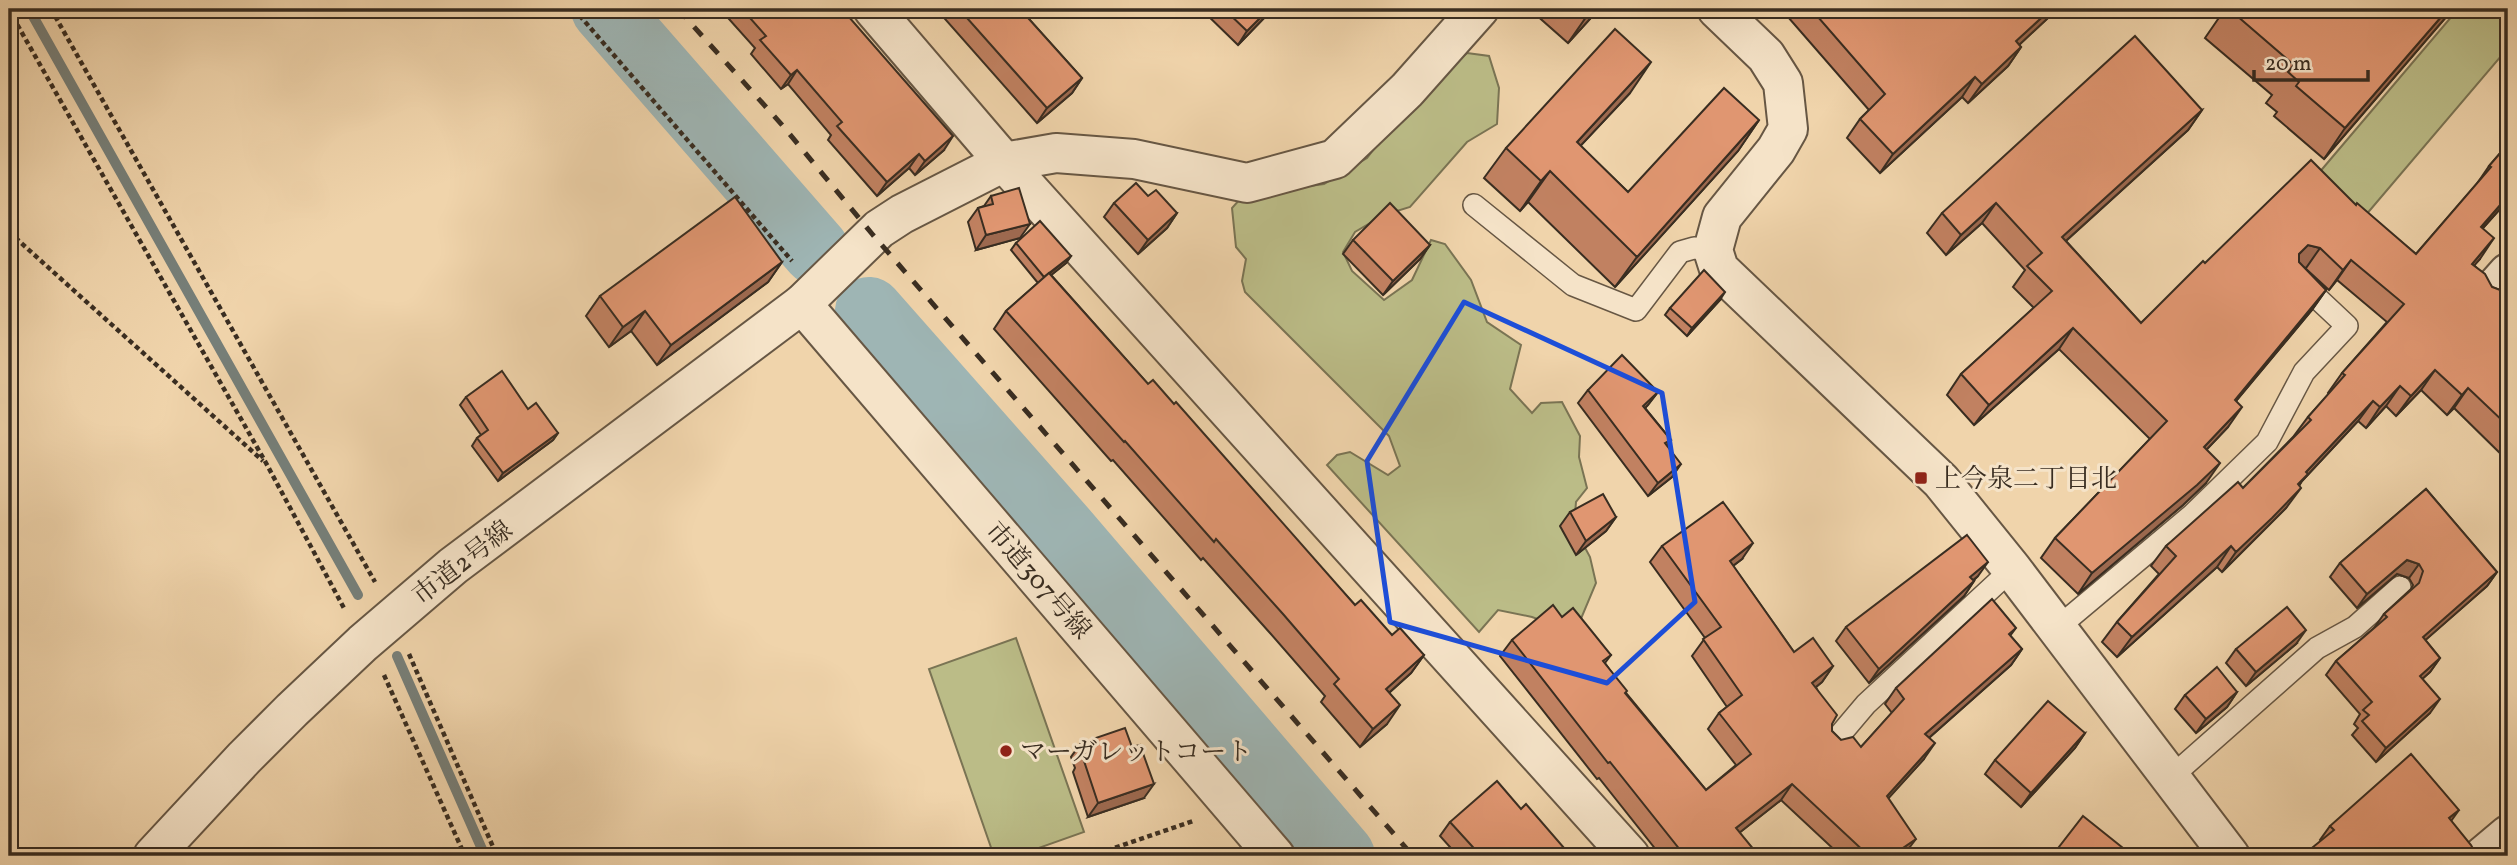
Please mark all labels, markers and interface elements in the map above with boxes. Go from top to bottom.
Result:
scale bar [2254,38,2368,82]
text: 20 m [2265,50,2311,79]
place label: 上今泉二丁目北 [1935,462,2117,498]
marker: 上今泉二丁目北 [1913,470,1929,486]
street label: 市道2号線 [406,513,521,614]
street label: 市道307号線 [976,515,1099,648]
place label: マーガレットコート [1020,735,1252,771]
marker: マーガレットコート [998,743,1014,759]

